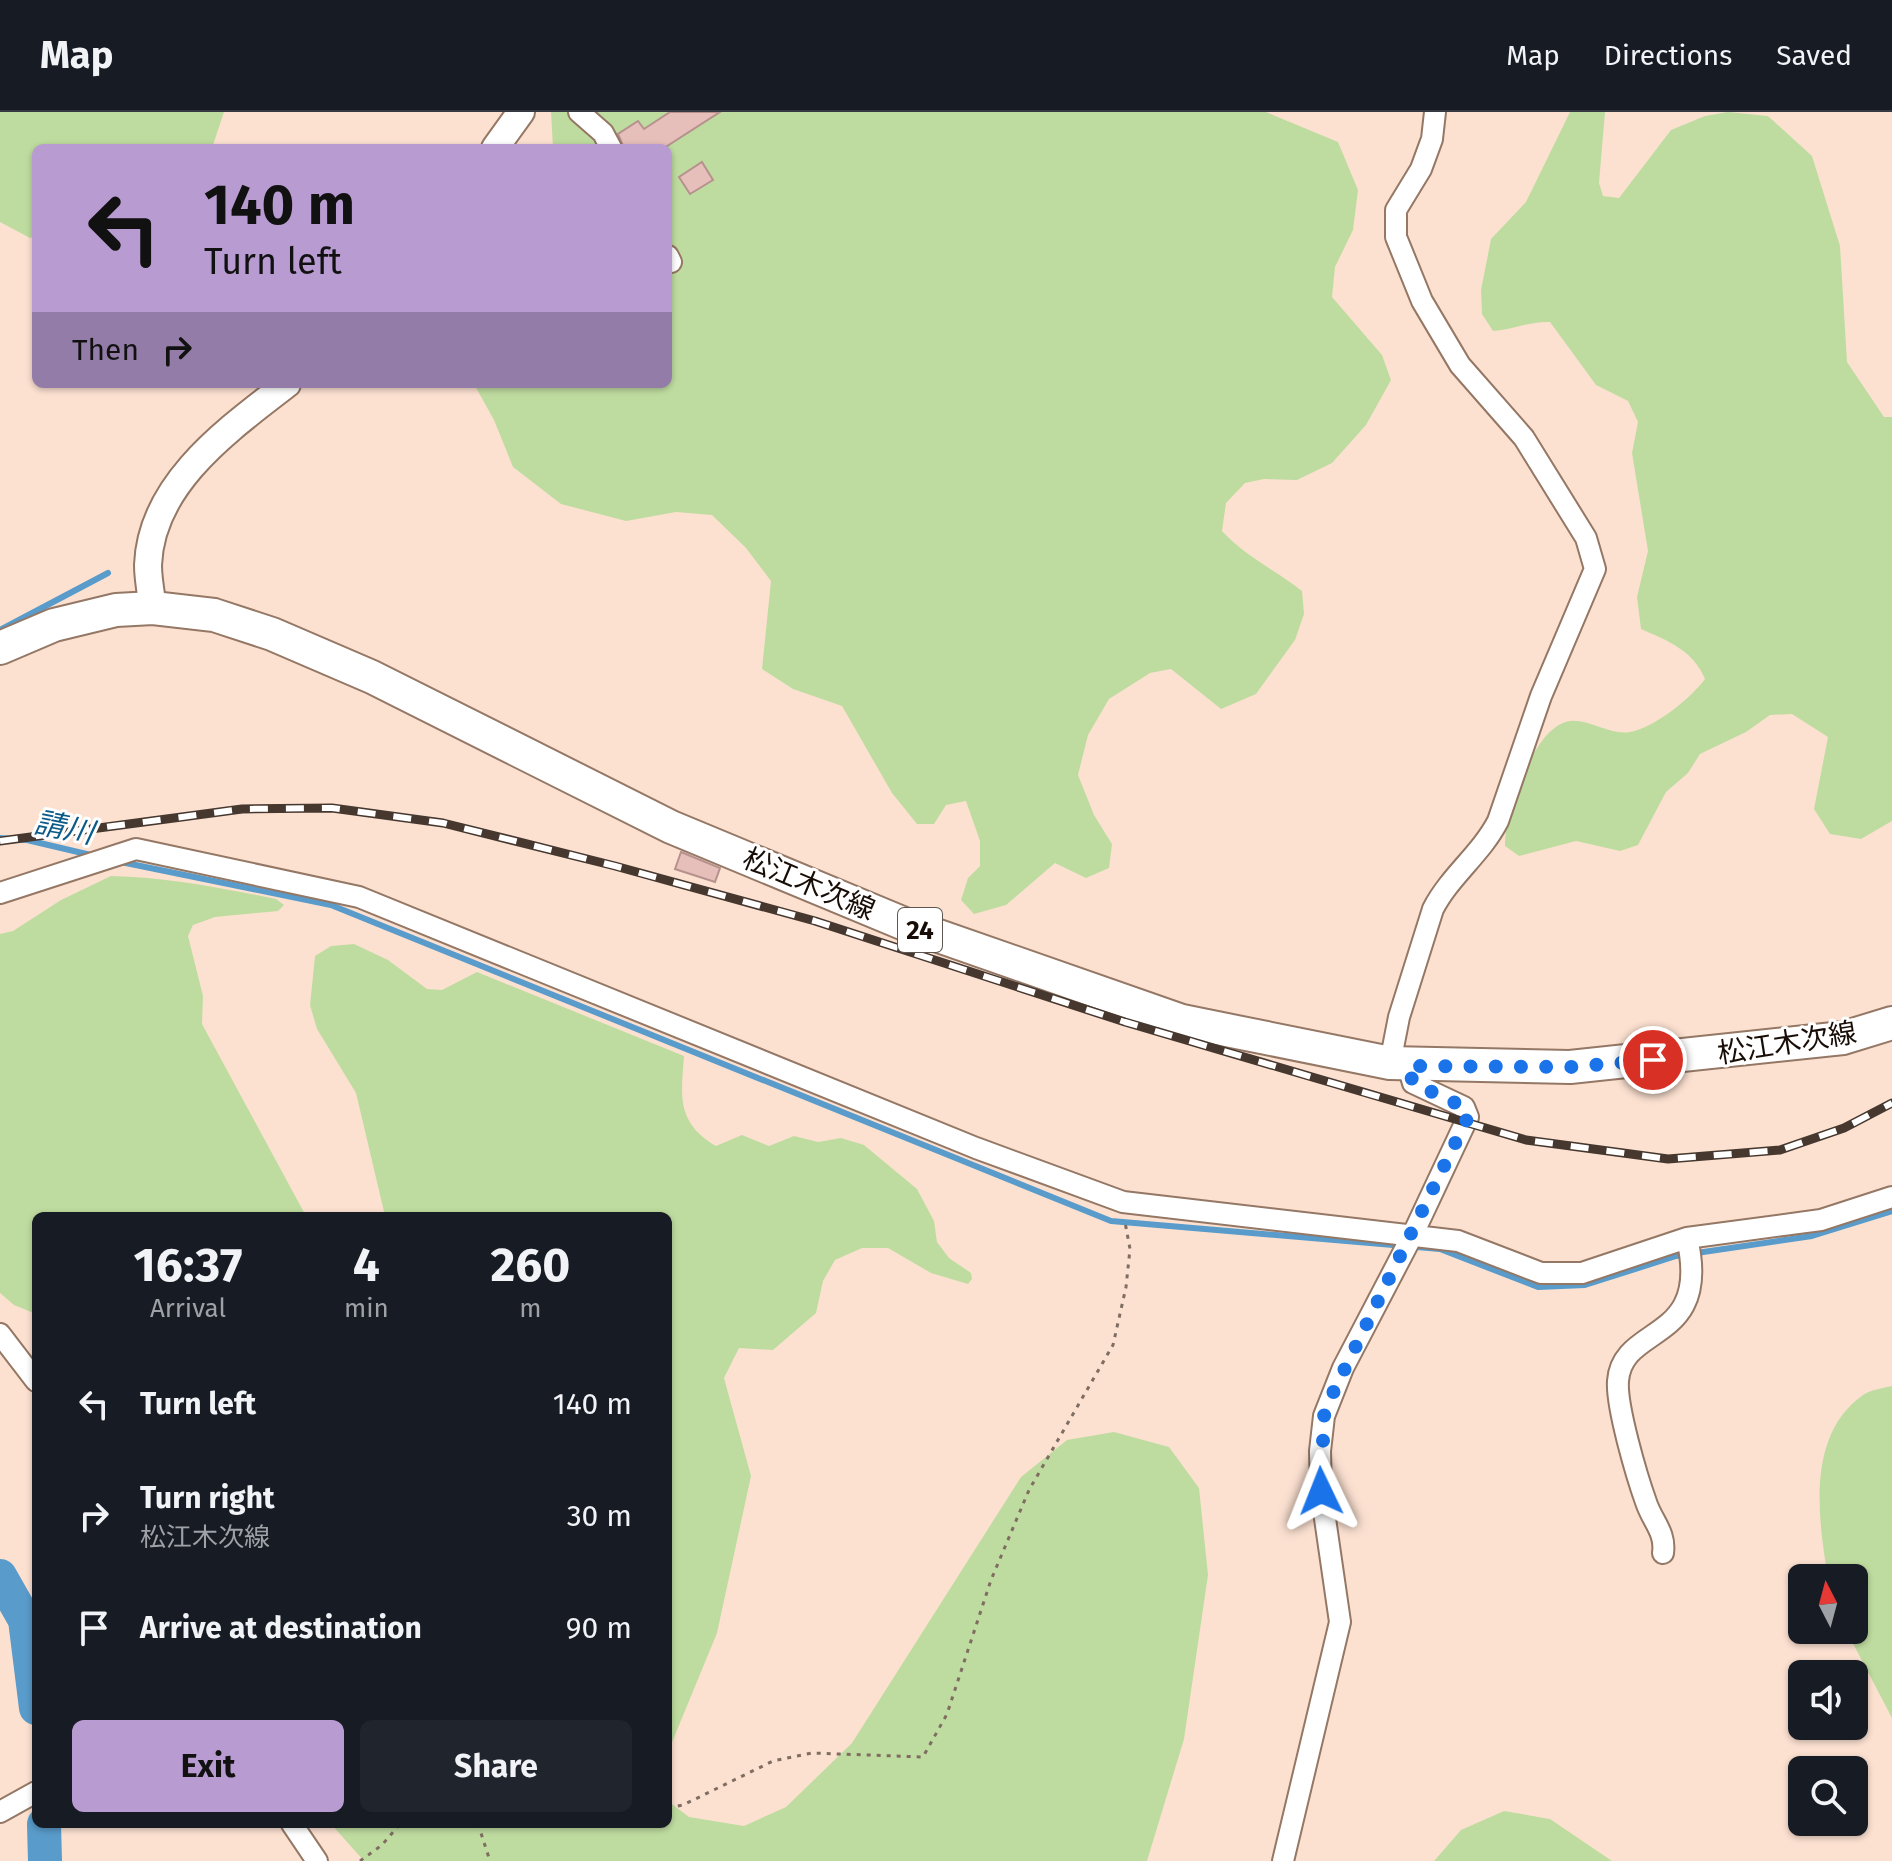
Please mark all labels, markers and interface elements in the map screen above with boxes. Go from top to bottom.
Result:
text: Map [40,32,113,78]
text: Map [1506,39,1560,72]
text: Directions [1604,39,1732,72]
text: Saved [1776,39,1852,72]
text: 140 m [204,172,355,239]
icon: left [72,176,176,280]
text: Turn left [204,240,342,284]
icon: right [155,328,199,372]
text: Then [72,332,139,368]
water label: 請川 [31,805,100,852]
street label: 松江木次線 [738,841,880,927]
road number: 24 [898,908,942,952]
street label: 松江木次線 [1715,1016,1859,1070]
pin [1619,1026,1687,1094]
icon: arrive [1631,1038,1675,1082]
text: 16:37 [134,1236,242,1294]
text: 4 [353,1236,380,1294]
text: 260 [490,1236,570,1294]
text: Arrival [150,1293,226,1324]
text: min [344,1293,389,1324]
text: m [519,1293,542,1324]
icon: left [72,1382,116,1426]
text: Turn left [140,1386,256,1422]
text: 140 m [553,1386,632,1422]
position arrow [1279,1449,1363,1533]
text: Turn right [140,1480,275,1516]
icon: right [72,1494,116,1538]
text: 30 m [567,1498,632,1534]
text: 松江木次線 [140,1522,270,1553]
north arrow [1788,1564,1868,1644]
map controls [1788,1564,1868,1836]
icon: arrive [72,1606,116,1650]
text: Arrive at destination [140,1610,422,1646]
text: 90 m [566,1610,632,1646]
button: sound [1788,1660,1868,1740]
button: Exit [72,1720,344,1812]
button: Share [360,1720,632,1812]
button: search [1788,1756,1868,1836]

